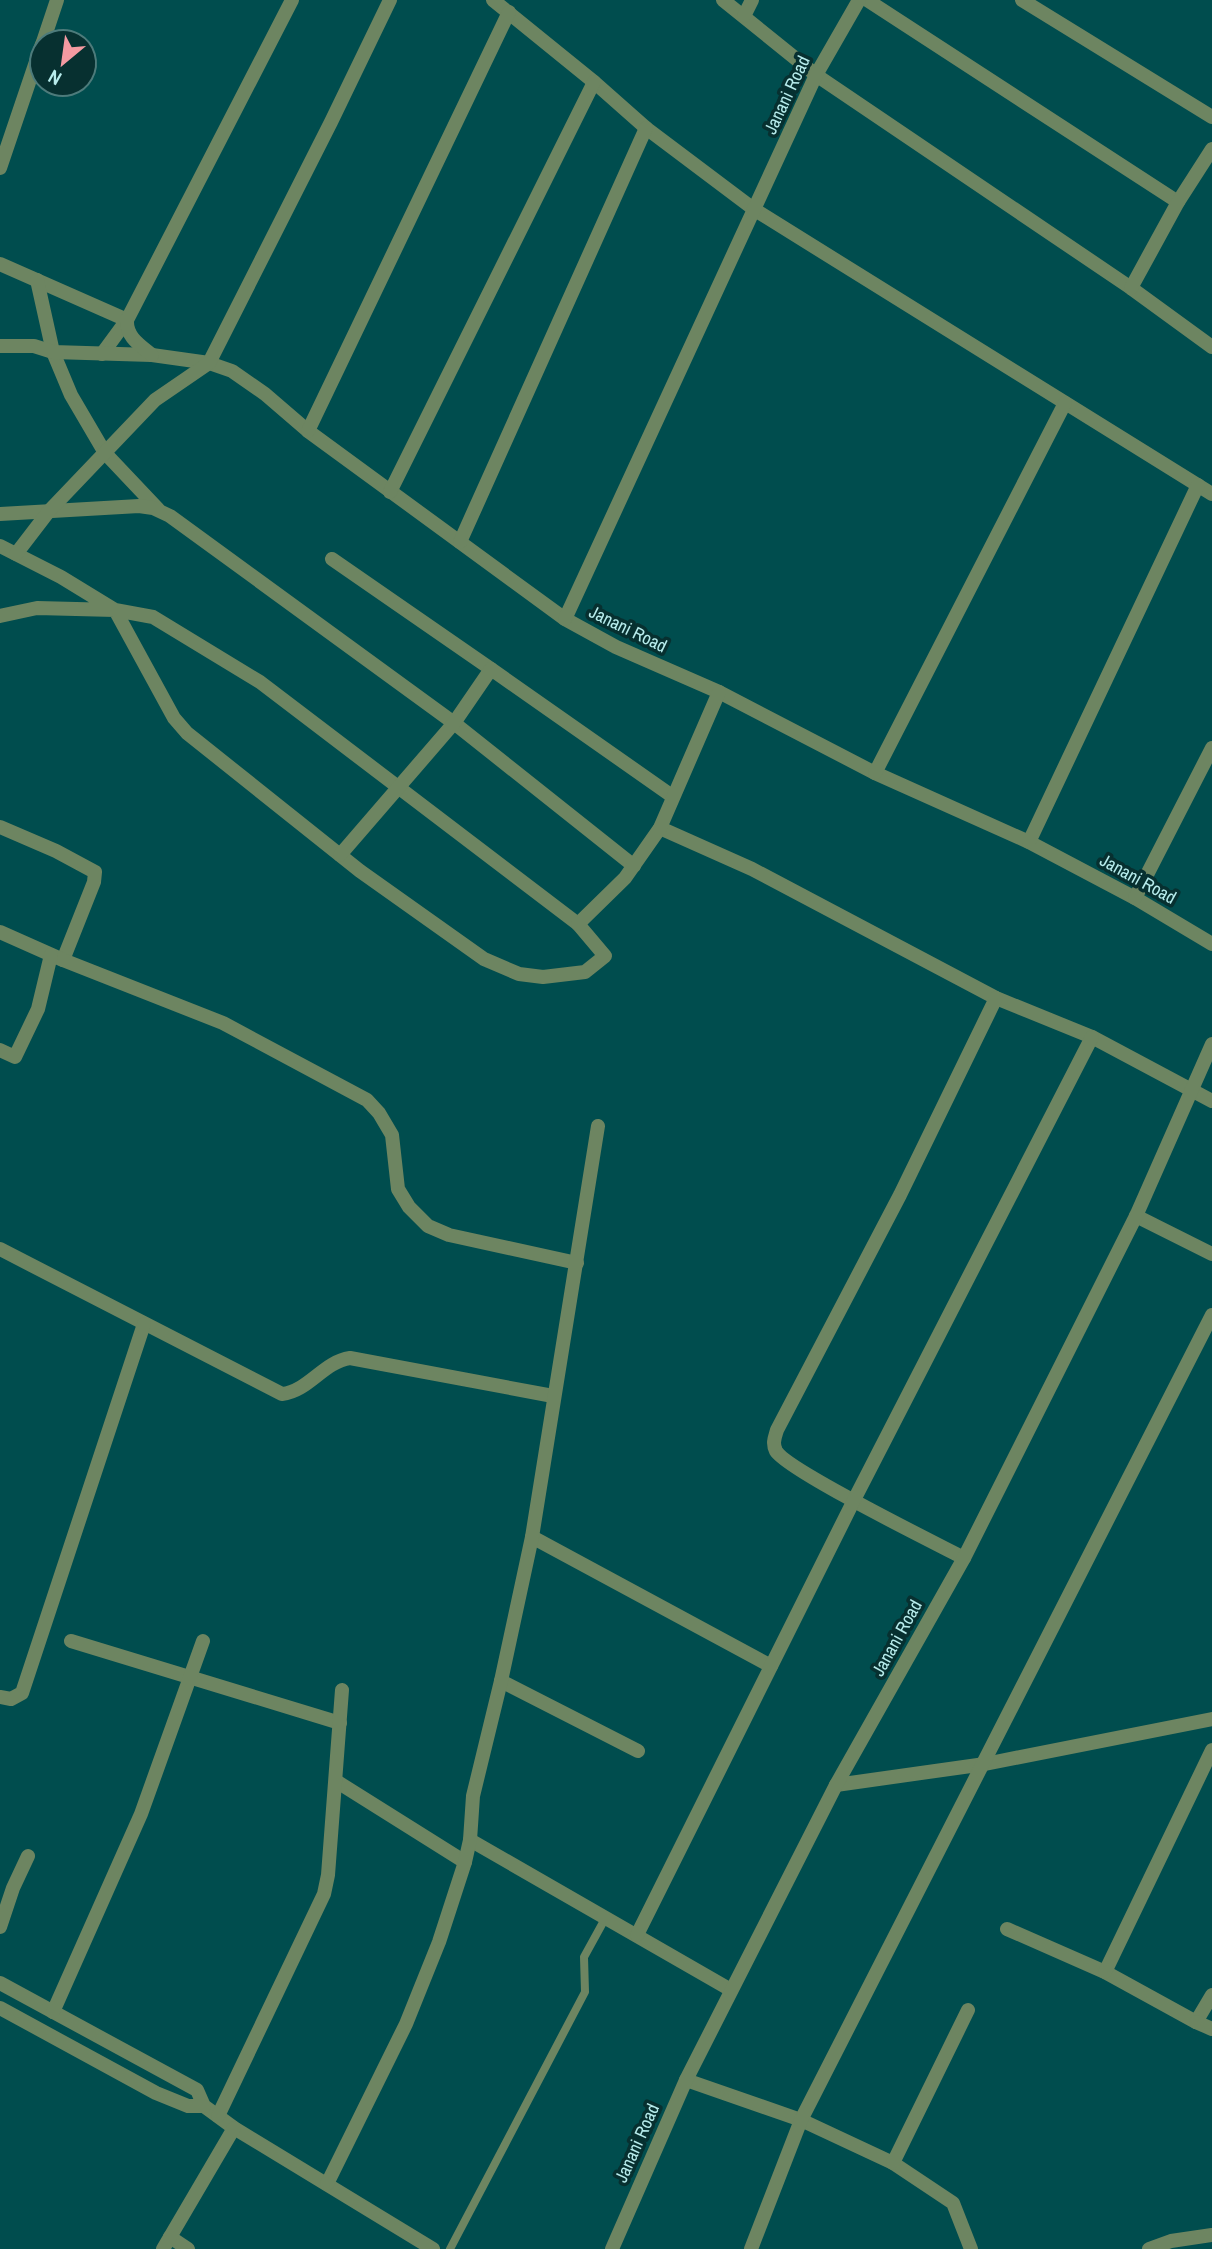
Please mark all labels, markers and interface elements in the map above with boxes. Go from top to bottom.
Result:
north arrow [28,28,98,98]
street label: Janani Road [758,52,816,138]
text: N [44,64,66,92]
street label: Janani Road [585,599,671,658]
street label: Janani Road [1096,847,1181,910]
street label: Janani Road [865,1595,928,1680]
street label: Janani Road [608,2099,665,2186]

